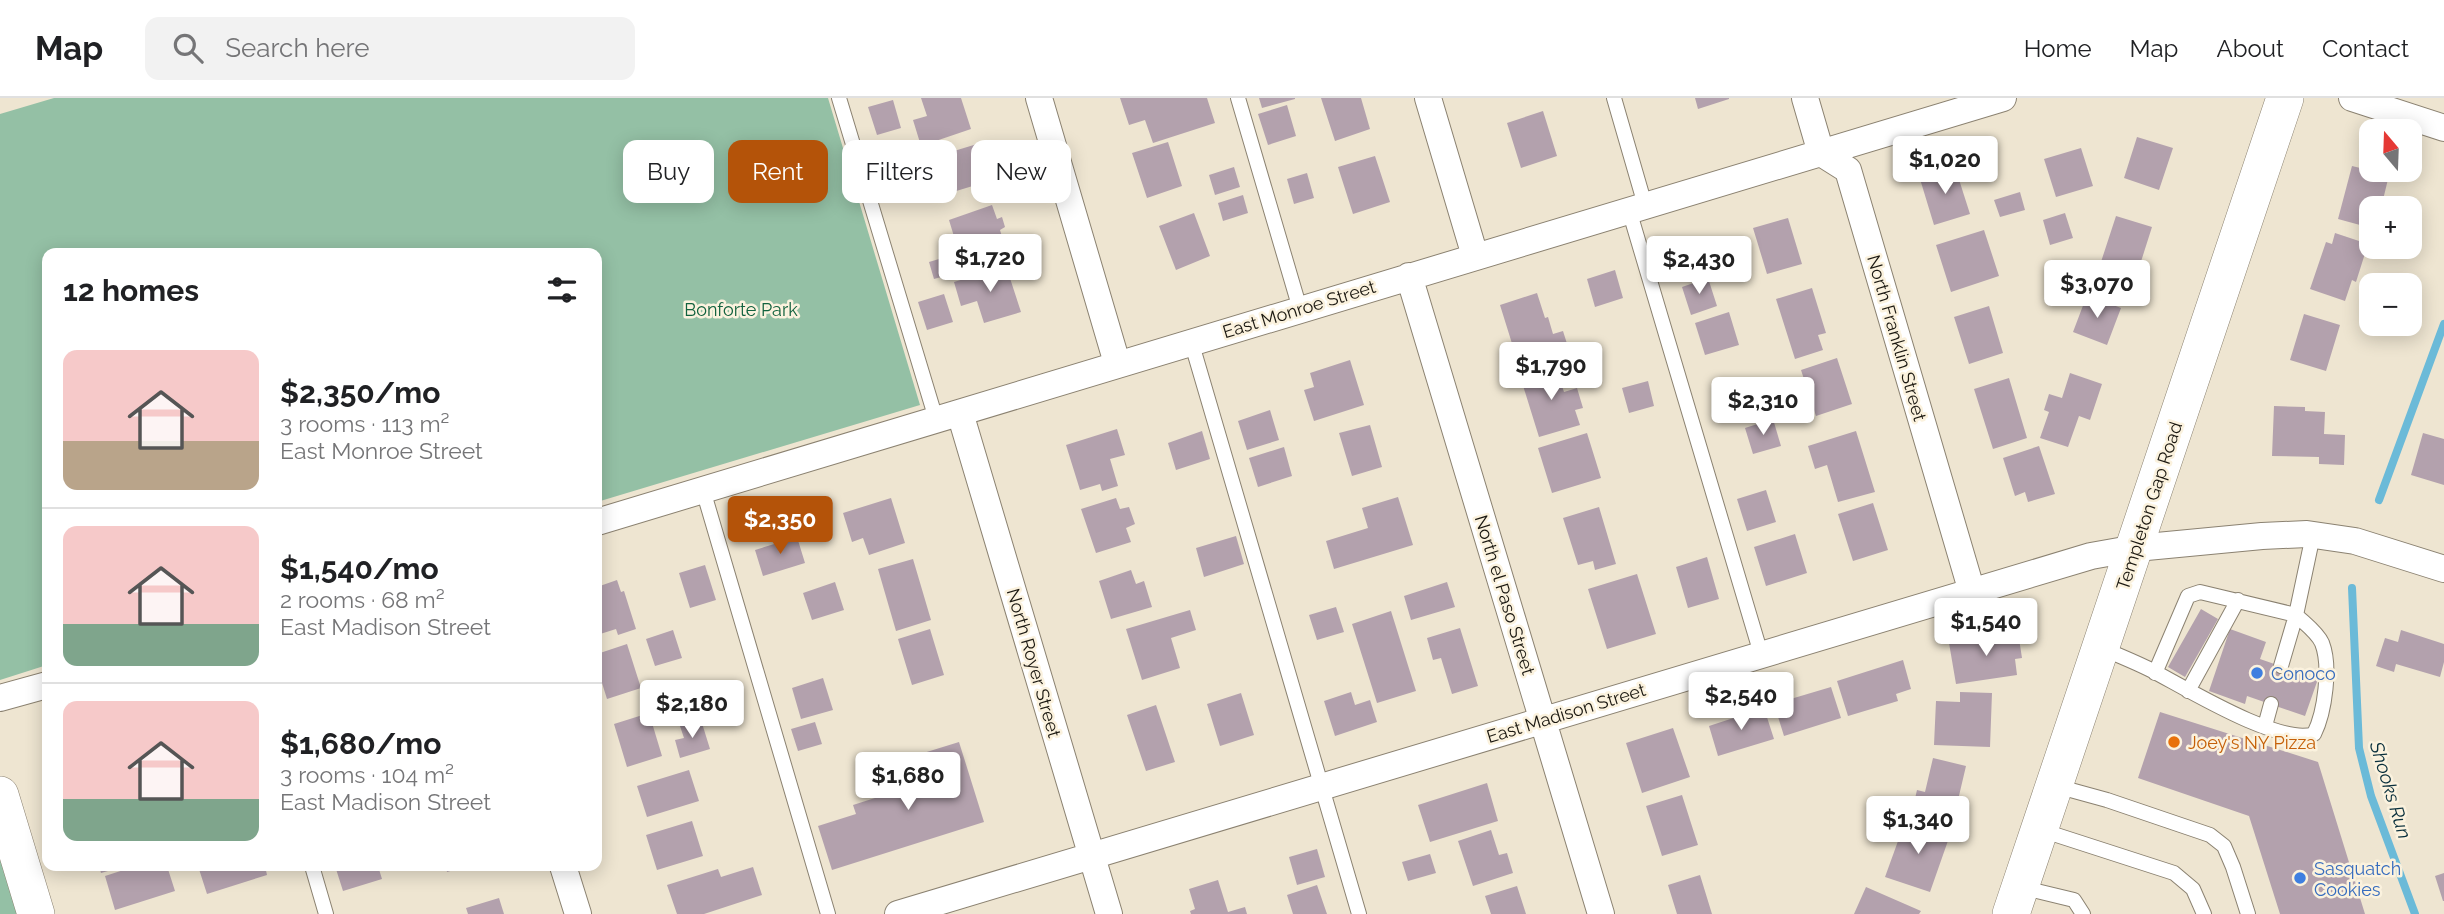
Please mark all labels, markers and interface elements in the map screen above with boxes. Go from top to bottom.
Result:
search box [145,17,635,80]
text: Map [35,29,103,68]
icon: search [169,29,207,67]
text: Search here [225,33,370,63]
text: Home [2024,34,2092,63]
text: Map [2130,34,2178,63]
text: About [2216,34,2284,63]
text: Contact [2322,34,2409,63]
north arrow [2359,119,2422,182]
map controls [2359,119,2422,336]
pin: $1,020 [1888,136,2002,196]
chip: Buy [623,140,714,203]
chip: Rent [728,140,828,203]
chip: Filters [842,140,957,203]
chip: New [971,140,1071,203]
text: $1,020 [1909,145,1981,172]
button: + [2359,196,2422,259]
pin: $1,720 [933,234,1047,294]
pin: $2,430 [1642,236,1756,296]
text: $1,720 [955,243,1025,270]
text: $2,430 [1663,245,1735,272]
street label: North Franklin Street [1863,253,1931,423]
pin: $3,070 [2040,260,2154,320]
text: $3,070 [2060,269,2134,296]
icon: filters [543,271,581,309]
text: 12 homes [63,273,199,308]
button: − [2359,273,2422,336]
street label: East Monroe Street [1220,276,1378,342]
park label: Bonforte Park [684,299,798,320]
pin: $1,790 [1494,342,1608,402]
text: $1,790 [1515,351,1587,378]
text: $2,350/mo [280,375,440,410]
icon: home [119,378,203,462]
pin: $2,310 [1706,378,1820,437]
text: $2,310 [1727,386,1799,413]
text: 3 rooms · 113 m² [280,410,449,437]
street label: Templeton Gap Road [2112,419,2186,593]
text: East Monroe Street [280,437,483,464]
pin: $2,350 [723,496,837,556]
text: $2,350 [744,505,816,532]
street label: North el Paso Street [1471,512,1539,678]
text: $1,540/mo [280,551,439,586]
icon: home [119,554,203,638]
text: 2 rooms · 68 m² [280,586,445,613]
street label: North Royer Street [1003,586,1065,740]
pin: $1,540 [1929,598,2043,658]
text: $1,540 [1950,607,2022,634]
text: East Madison Street [280,613,491,640]
place label: Conoco [2271,663,2336,684]
marker: Conoco [2249,665,2265,681]
pin: $2,540 [1684,672,1798,732]
street label: East Madison Street [1484,679,1648,747]
pin: $2,180 [635,680,749,740]
text: $2,540 [1705,681,1777,708]
text: $2,180 [656,689,728,716]
text: $1,680/mo [280,726,441,761]
icon: home [119,729,203,813]
place label: Joey's NY Pizza [2188,732,2316,753]
marker: Joey's NY Pizza [2166,734,2182,750]
water label: Shooks Run [2365,738,2416,841]
pin: $1,680 [851,752,965,812]
text: 3 rooms · 104 m² [280,761,454,788]
text: $1,680 [871,761,945,788]
text: East Madison Street [280,788,491,815]
pin: $1,340 [1861,796,1975,856]
text: $1,340 [1882,805,1954,832]
place label: Sasquatch Cookies [2314,858,2401,900]
marker: Sasquatch Cookies [2292,870,2308,886]

